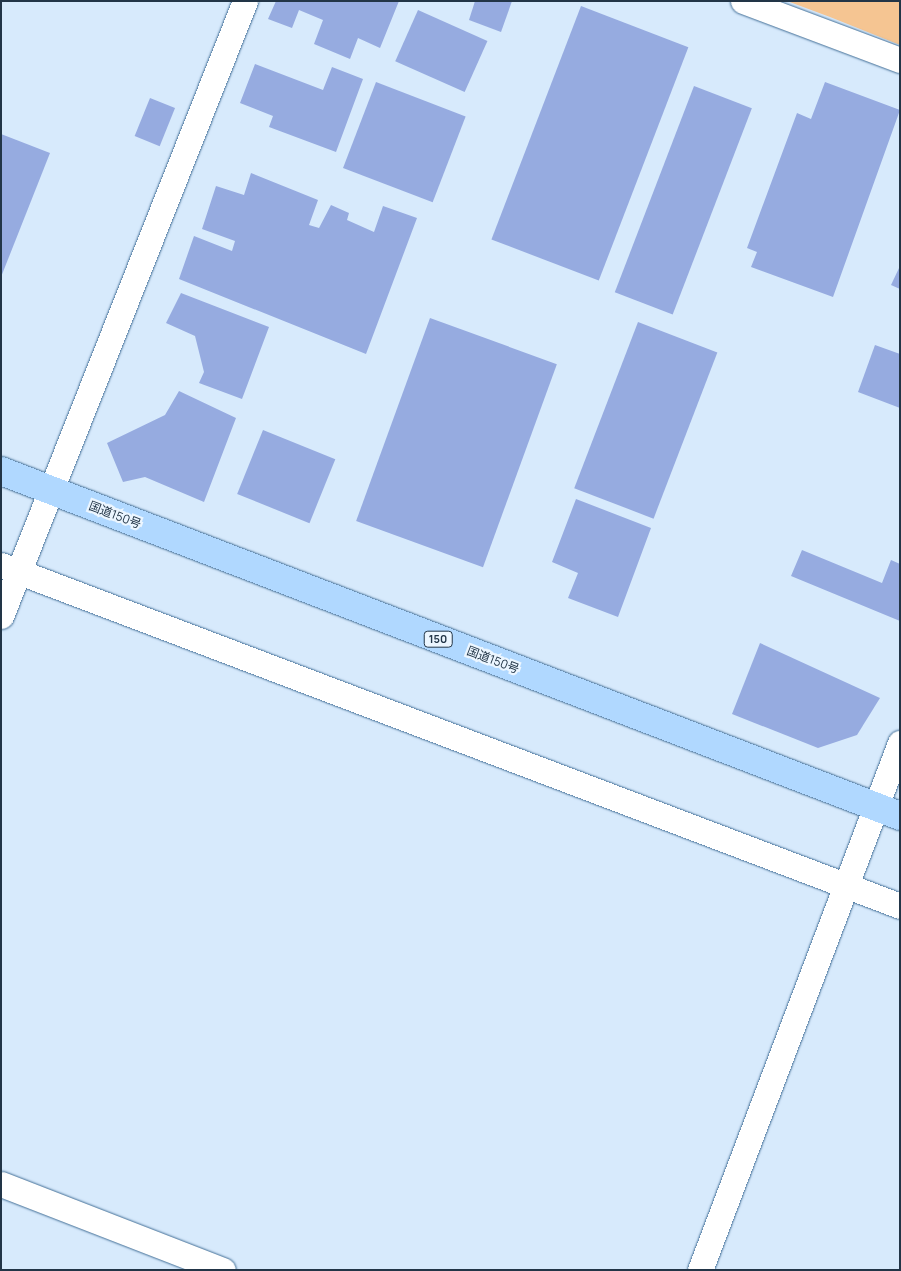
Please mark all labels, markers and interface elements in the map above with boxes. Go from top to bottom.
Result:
street label: 国道150号 [87,498,143,532]
road number: 150 [423,630,453,648]
street label: 国道150号 [465,643,521,677]

